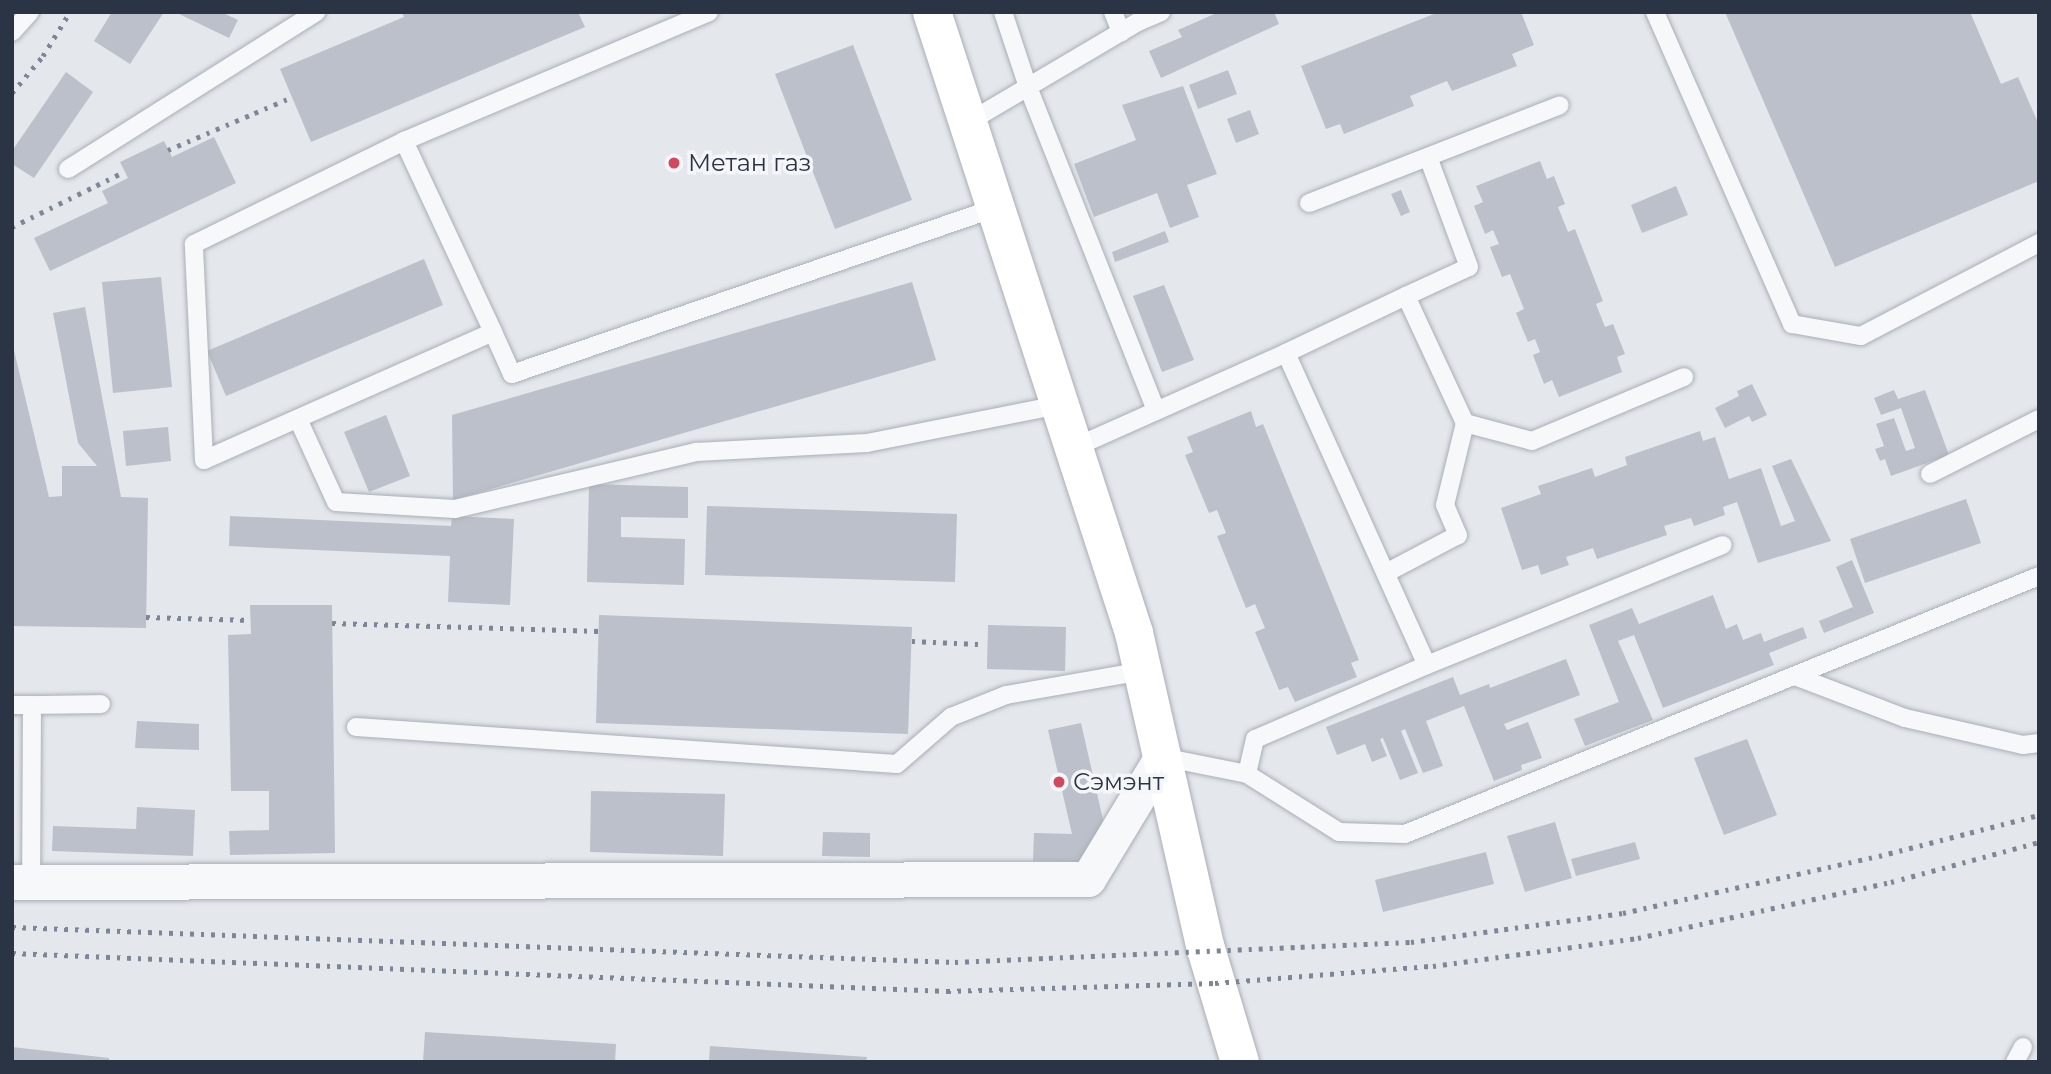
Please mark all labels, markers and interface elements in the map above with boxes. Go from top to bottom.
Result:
place label: Метан газ [688,149,811,177]
marker: Метан газ [666,155,682,171]
place label: Сэмэнт [1073,768,1164,796]
marker: Сэмэнт [1051,774,1067,790]

